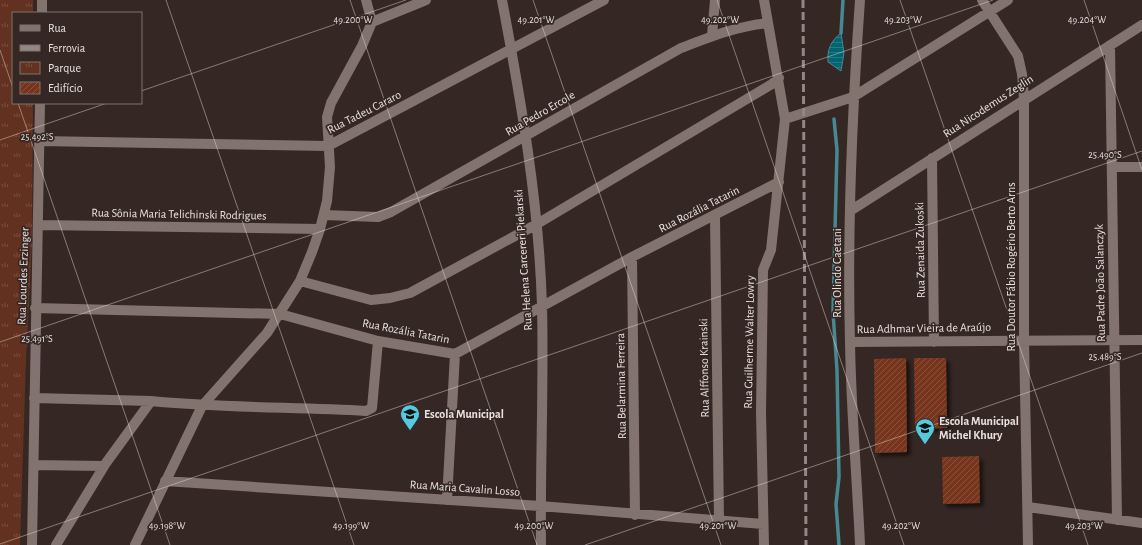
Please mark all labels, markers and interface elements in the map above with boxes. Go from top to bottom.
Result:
legend [12,12,142,104]
text: 49.200°W [334,15,373,25]
text: 49.201°W [517,15,555,25]
text: 49.202°W [701,15,739,25]
text: 49.203°W [884,15,922,25]
text: 49.204°W [1068,15,1106,25]
text: Rua [48,22,67,34]
text: Ferrovia [48,42,86,54]
text: Parque [48,62,81,74]
street label: Rua Nicodemus Zeglin [941,72,1035,140]
text: Edifício [48,82,83,94]
street label: Rua Tadeu Cararo [325,88,403,136]
street label: Rua Pedro Ercole [503,88,577,138]
text: 25.492°S [21,132,54,142]
text: 25.490°S [1088,150,1122,160]
street label: Rua Doutor Fábio Rogério Berto Arns [1005,182,1017,352]
street label: Rua Rozália Tatarin [657,184,741,234]
street label: Rua Helena Carcereri Piekarski [512,189,534,331]
street label: Rua Zenaida Zukoski [913,202,927,298]
street label: Rua Sônia Maria Telichinski Rodrigues [91,206,267,222]
street label: Rua Padre João Salanczyk [1093,224,1108,342]
street label: Rua Lourdes Erzinger [15,227,31,325]
street label: Rua Olindo Caetani [831,228,843,318]
street label: Rua Guilherme Walter Lowry [742,275,757,409]
street label: Rua Rozália Tatarin [361,317,451,345]
street label: Rua Alffonso Krainski [697,318,711,418]
street label: Rua Adhmar Vieira de Araújo [857,321,991,336]
street label: Rua Belarmina Ferreira [614,332,628,439]
text: 25.491°S [21,334,53,344]
text: 25.489°S [1089,352,1122,362]
school or university icon: Escola Municipal [399,403,421,431]
place label: Escola Municipal [424,408,504,420]
place label: Escola Municipal Michel Khury [939,415,1019,442]
school or university icon: Escola Municipal Michel Khury [914,417,936,445]
street label: Rua Maria Cavalin Losso [409,478,521,498]
text: 49.198°W [149,521,185,531]
text: 49.199°W [333,521,369,531]
text: 49.200°W [515,521,554,531]
text: 49.201°W [699,521,737,531]
text: 49.202°W [882,521,920,531]
text: 49.203°W [1065,521,1103,531]

